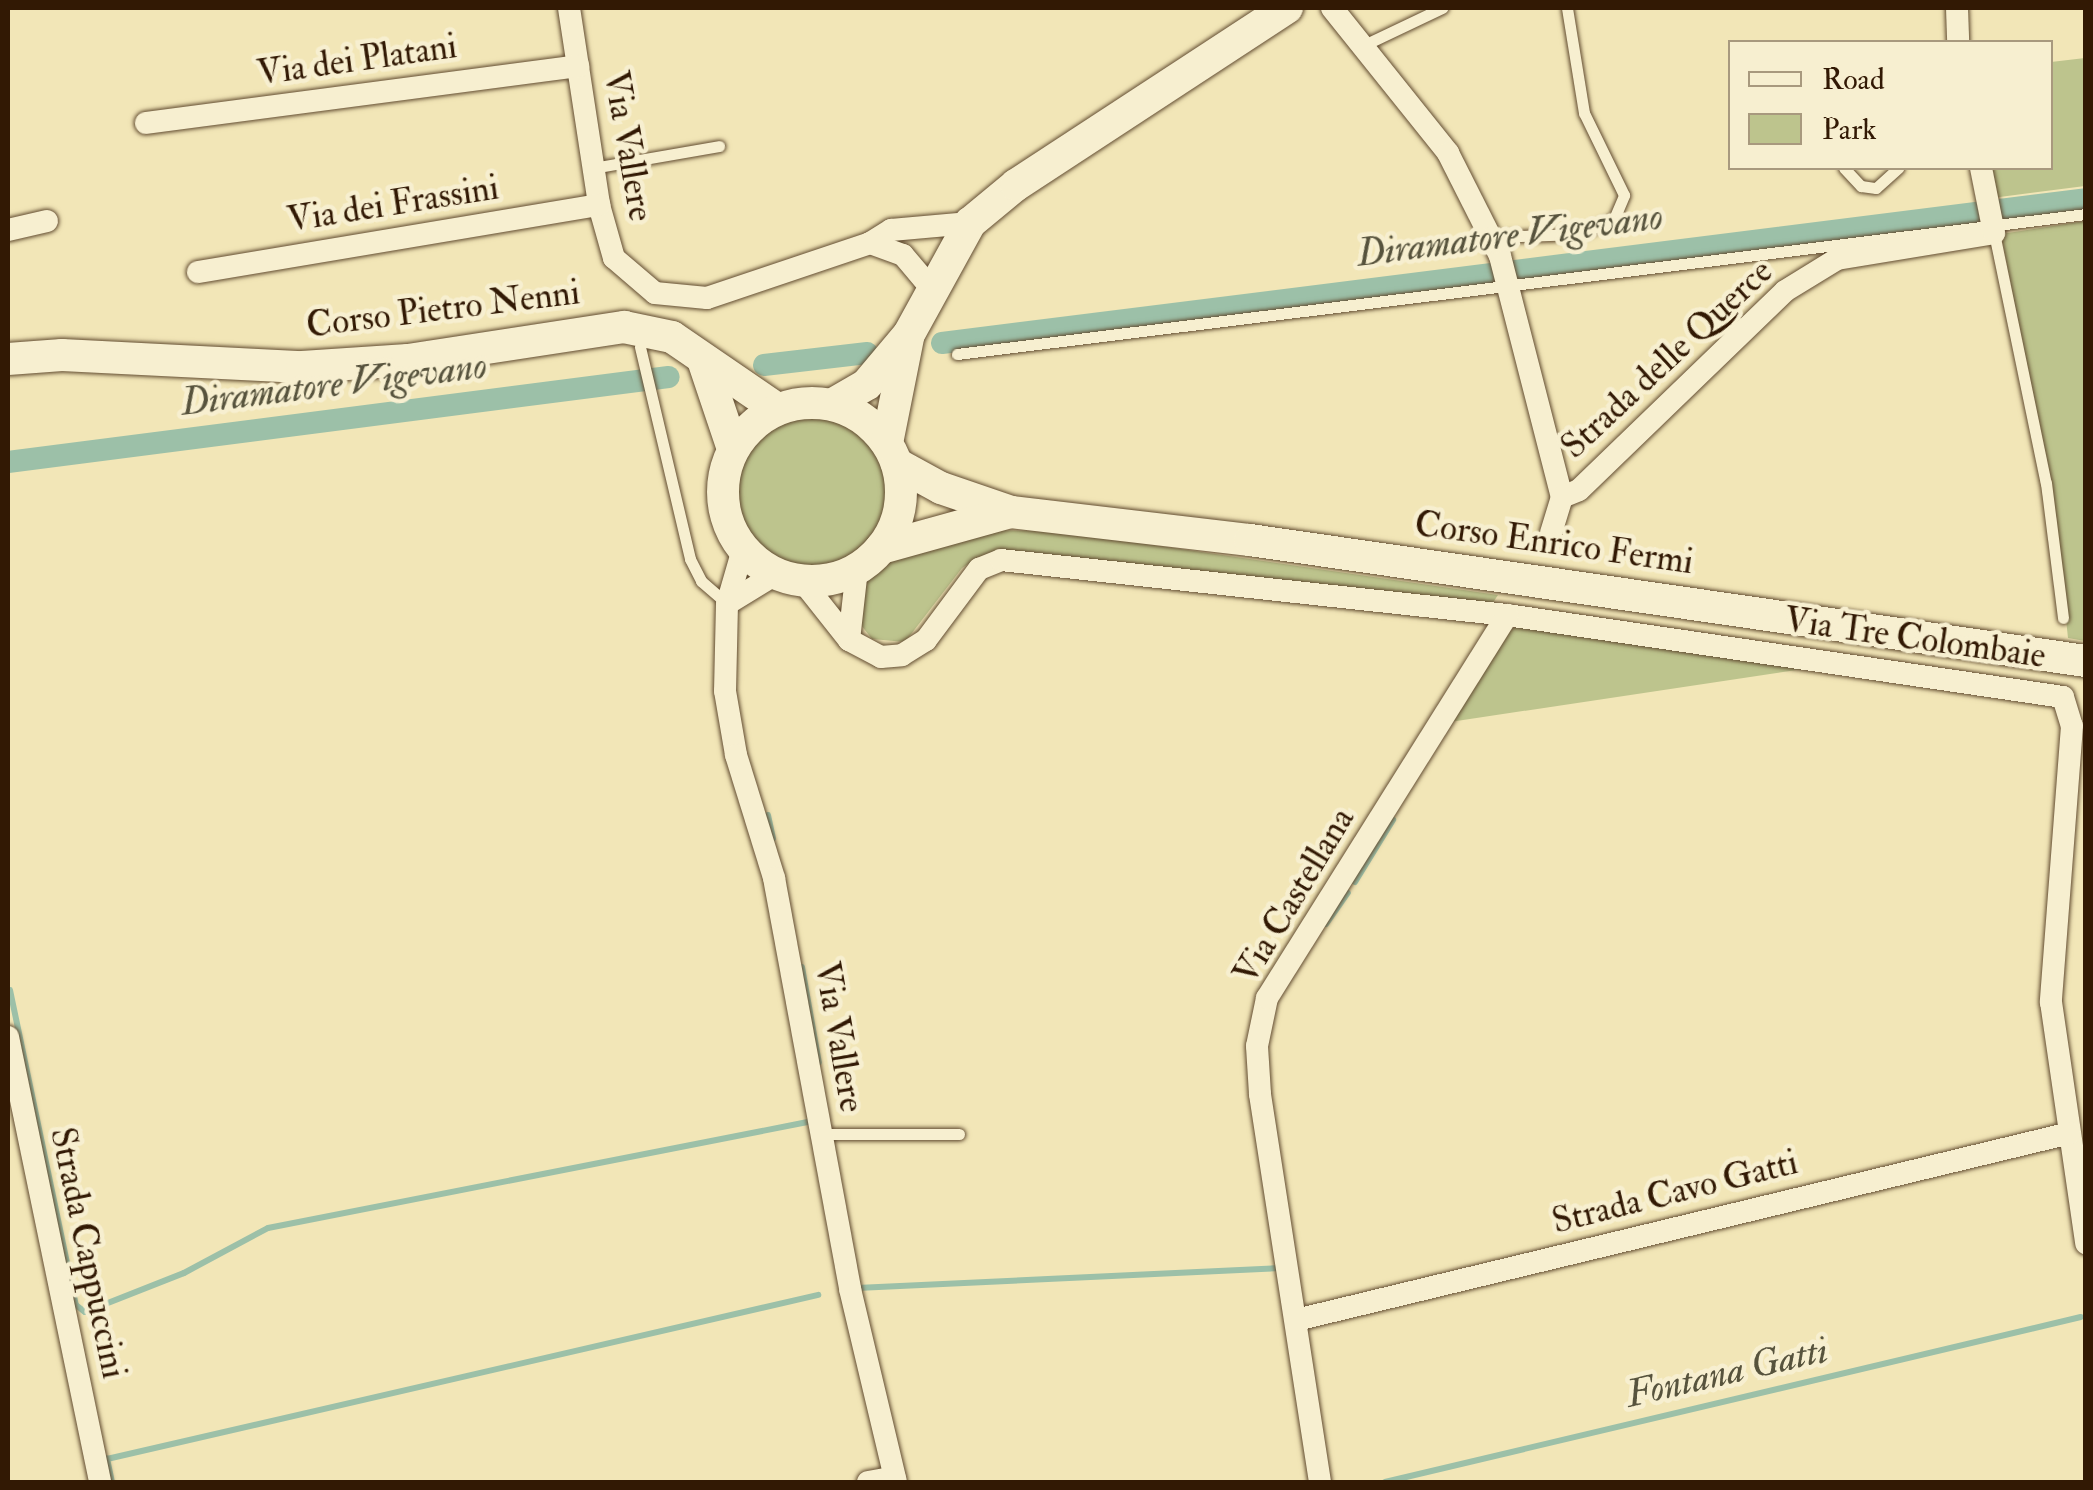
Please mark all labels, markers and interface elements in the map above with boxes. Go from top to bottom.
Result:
street label: Via dei Platani [254,25,460,95]
legend [1728,40,2053,170]
text: Road [1822,61,1885,98]
street label: Via Vallere [594,68,662,224]
text: Park [1822,111,1877,148]
street label: Via dei Frassini [284,167,502,241]
water label: Diramatore Vigevano [1354,195,1666,277]
street label: Strada delle Querce [1553,251,1781,467]
street label: Corso Pietro Nenni [304,271,582,347]
water label: Diramatore Vigevano [178,344,490,426]
street label: Corso Enrico Fermi [1412,503,1696,583]
street label: Via Tre Colombaie [1782,599,2048,677]
street label: Via Castellana [1225,800,1363,992]
street label: Via Vallere [805,959,873,1115]
street label: Strada Cappuccini [41,1124,135,1382]
street label: Strada Cavo Gatti [1548,1141,1802,1243]
water label: Fontana Gatti [1622,1328,1832,1418]

